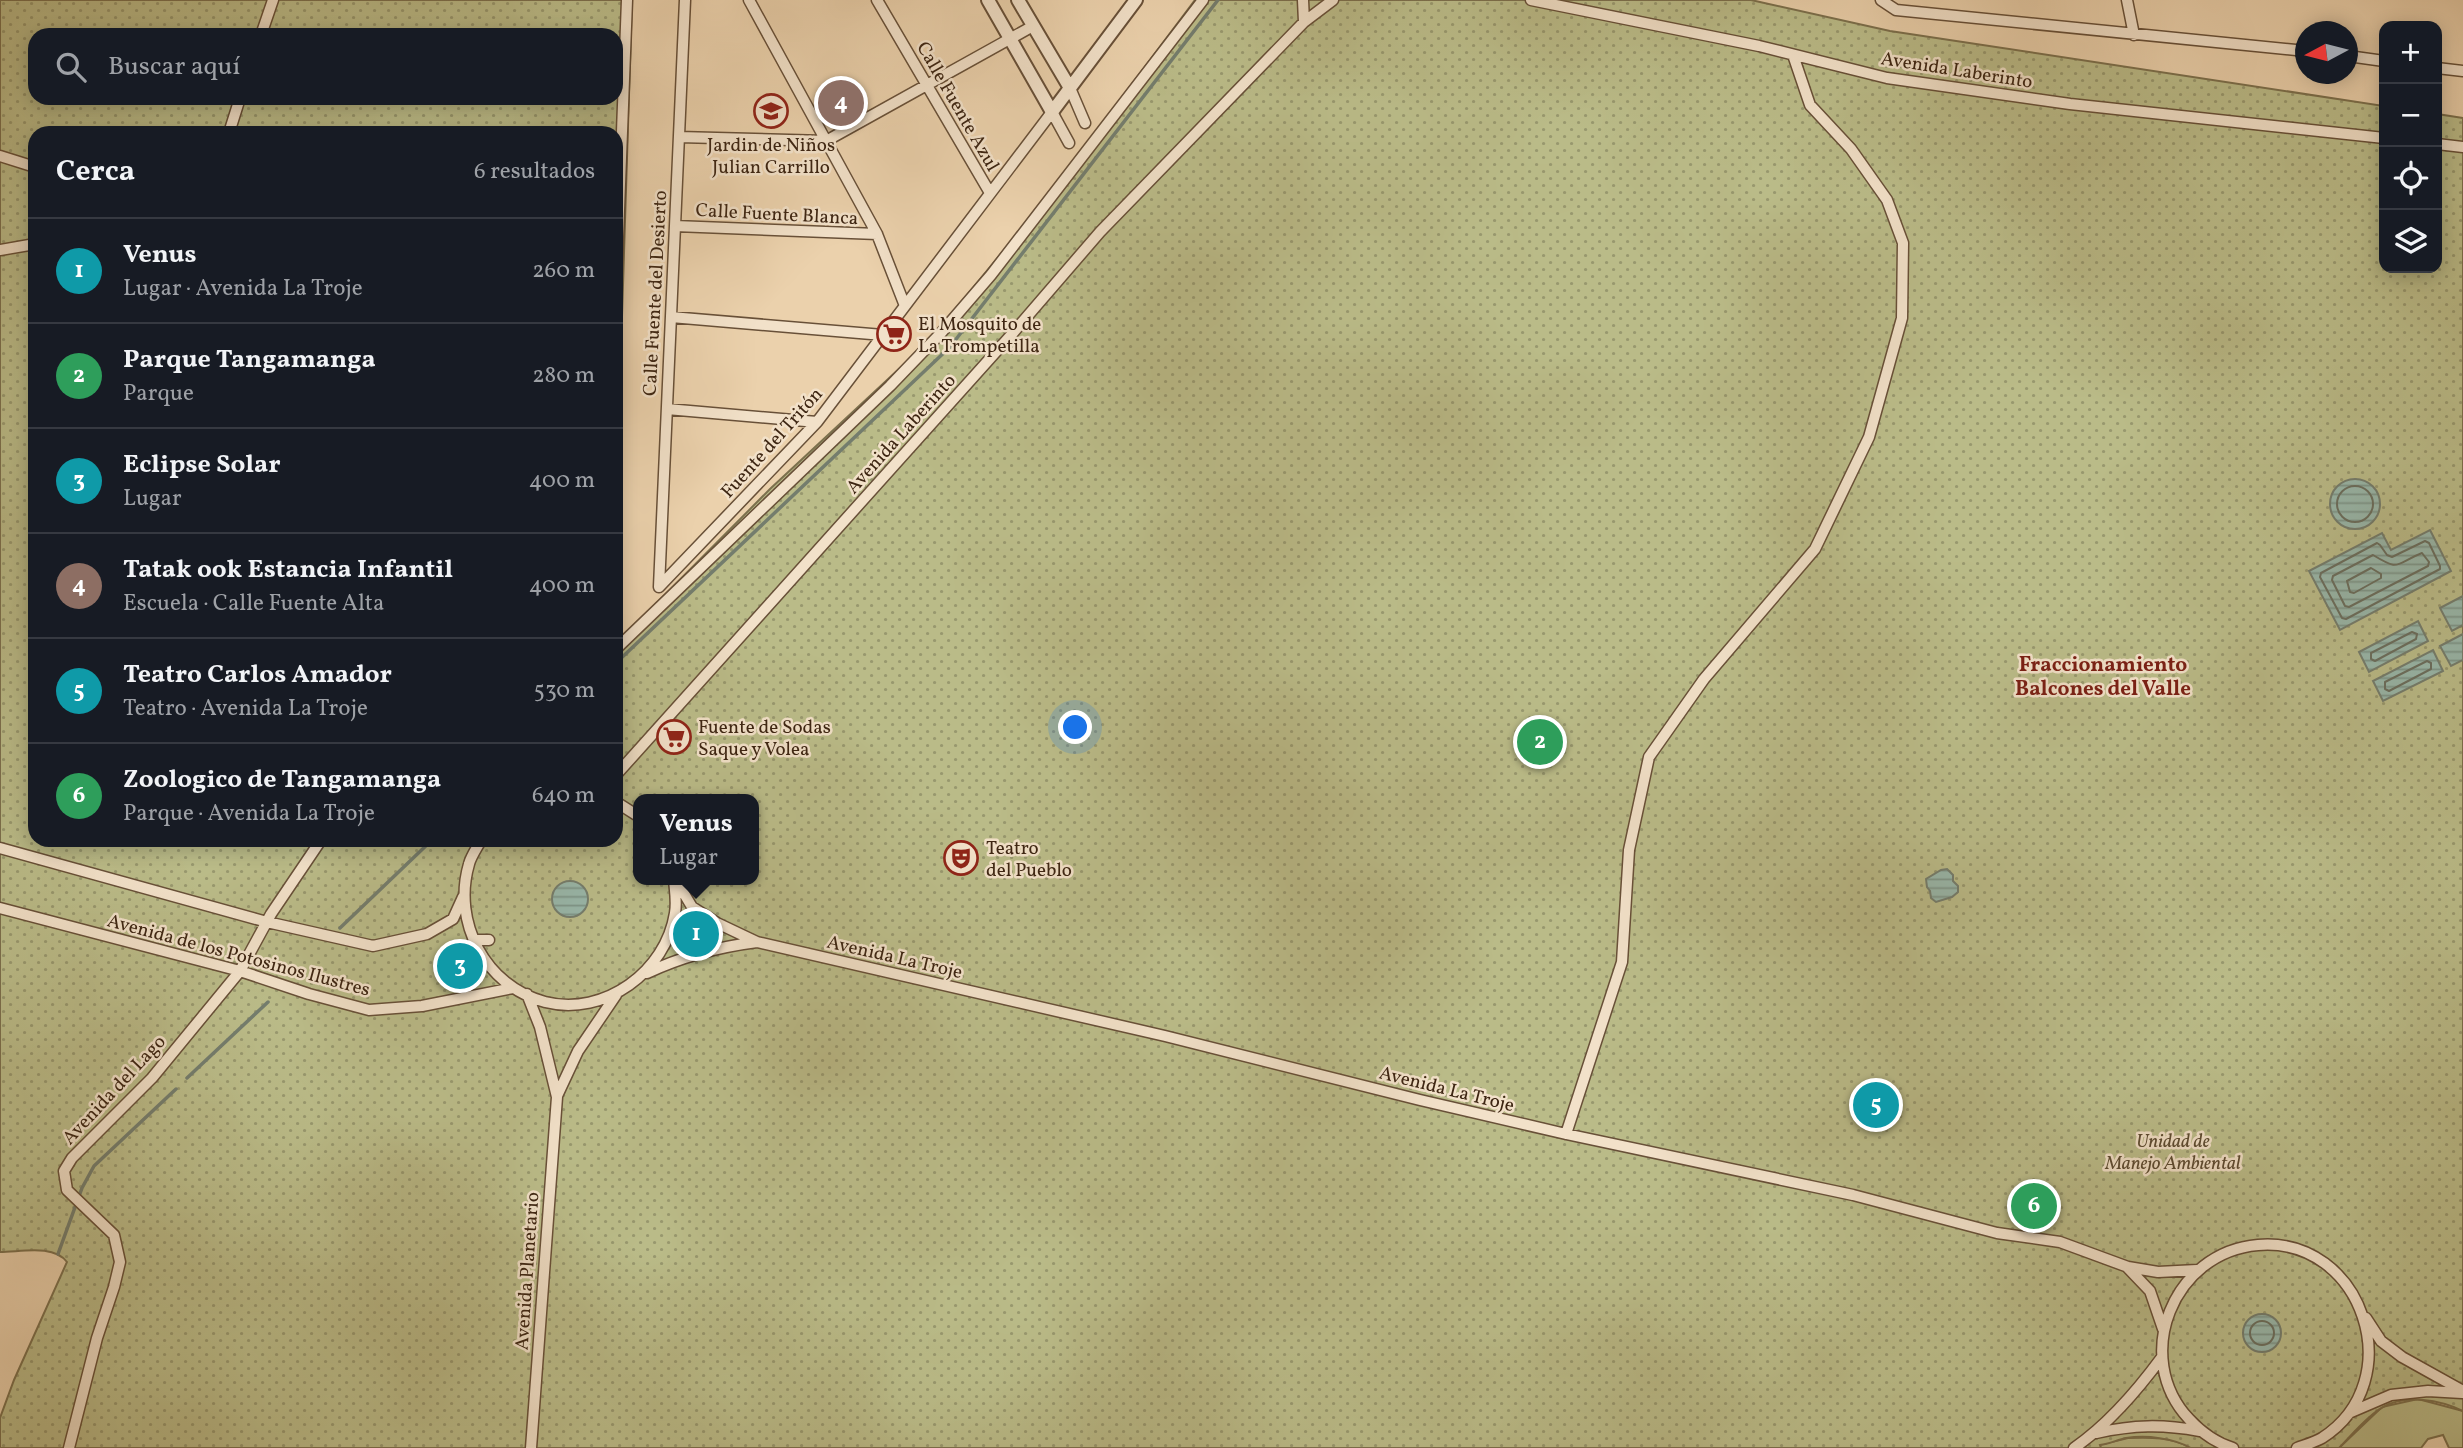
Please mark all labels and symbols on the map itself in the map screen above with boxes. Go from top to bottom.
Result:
north arrow [2295,21,2358,84]
street label: Calle Fuente Azul [910,37,1005,177]
street label: Avenida Laberinto [1879,46,2034,96]
pin: 4 [818,77,864,129]
school or university icon: Jardin de Niños Julian Carrillo [752,92,790,130]
place label: Jardin de Niños Julian Carrillo [707,133,835,181]
street label: Calle Fuente del Desierto [638,190,674,397]
street label: Calle Fuente Blanca [695,198,859,232]
place label: El Mosquito de La Trompetilla [918,312,1041,360]
supermarket icon: El Mosquito de La Trompetilla [875,315,913,353]
street label: Avenida Laberinto [841,369,962,500]
street label: Fuente del Tritón [716,382,829,504]
district label: Fraccionamiento Balcones del Valle [2015,651,2191,704]
your location [1058,710,1092,744]
place label: Fuente de Sodas Saque y Volea [698,715,831,763]
pin: 2 [1517,716,1563,768]
supermarket icon: Fuente de Sodas Saque y Volea [655,718,693,756]
place label: Teatro del Pueblo [986,836,1072,884]
theatre icon: Teatro del Pueblo [942,839,980,877]
street label: Avenida de los Potosinos Ilustres [104,908,373,1004]
pin: 1 [673,908,719,960]
street label: Avenida La Troje [824,930,965,986]
pin: 3 [437,940,483,992]
street label: Avenida del Lago [57,1030,172,1151]
street label: Avenida La Troje [1376,1061,1517,1119]
pin: 5 [1853,1079,1899,1131]
park label: Unidad de Manejo Ambiental [2104,1129,2241,1177]
pin: 6 [2011,1180,2057,1232]
street label: Avenida Planetario [509,1191,546,1351]

